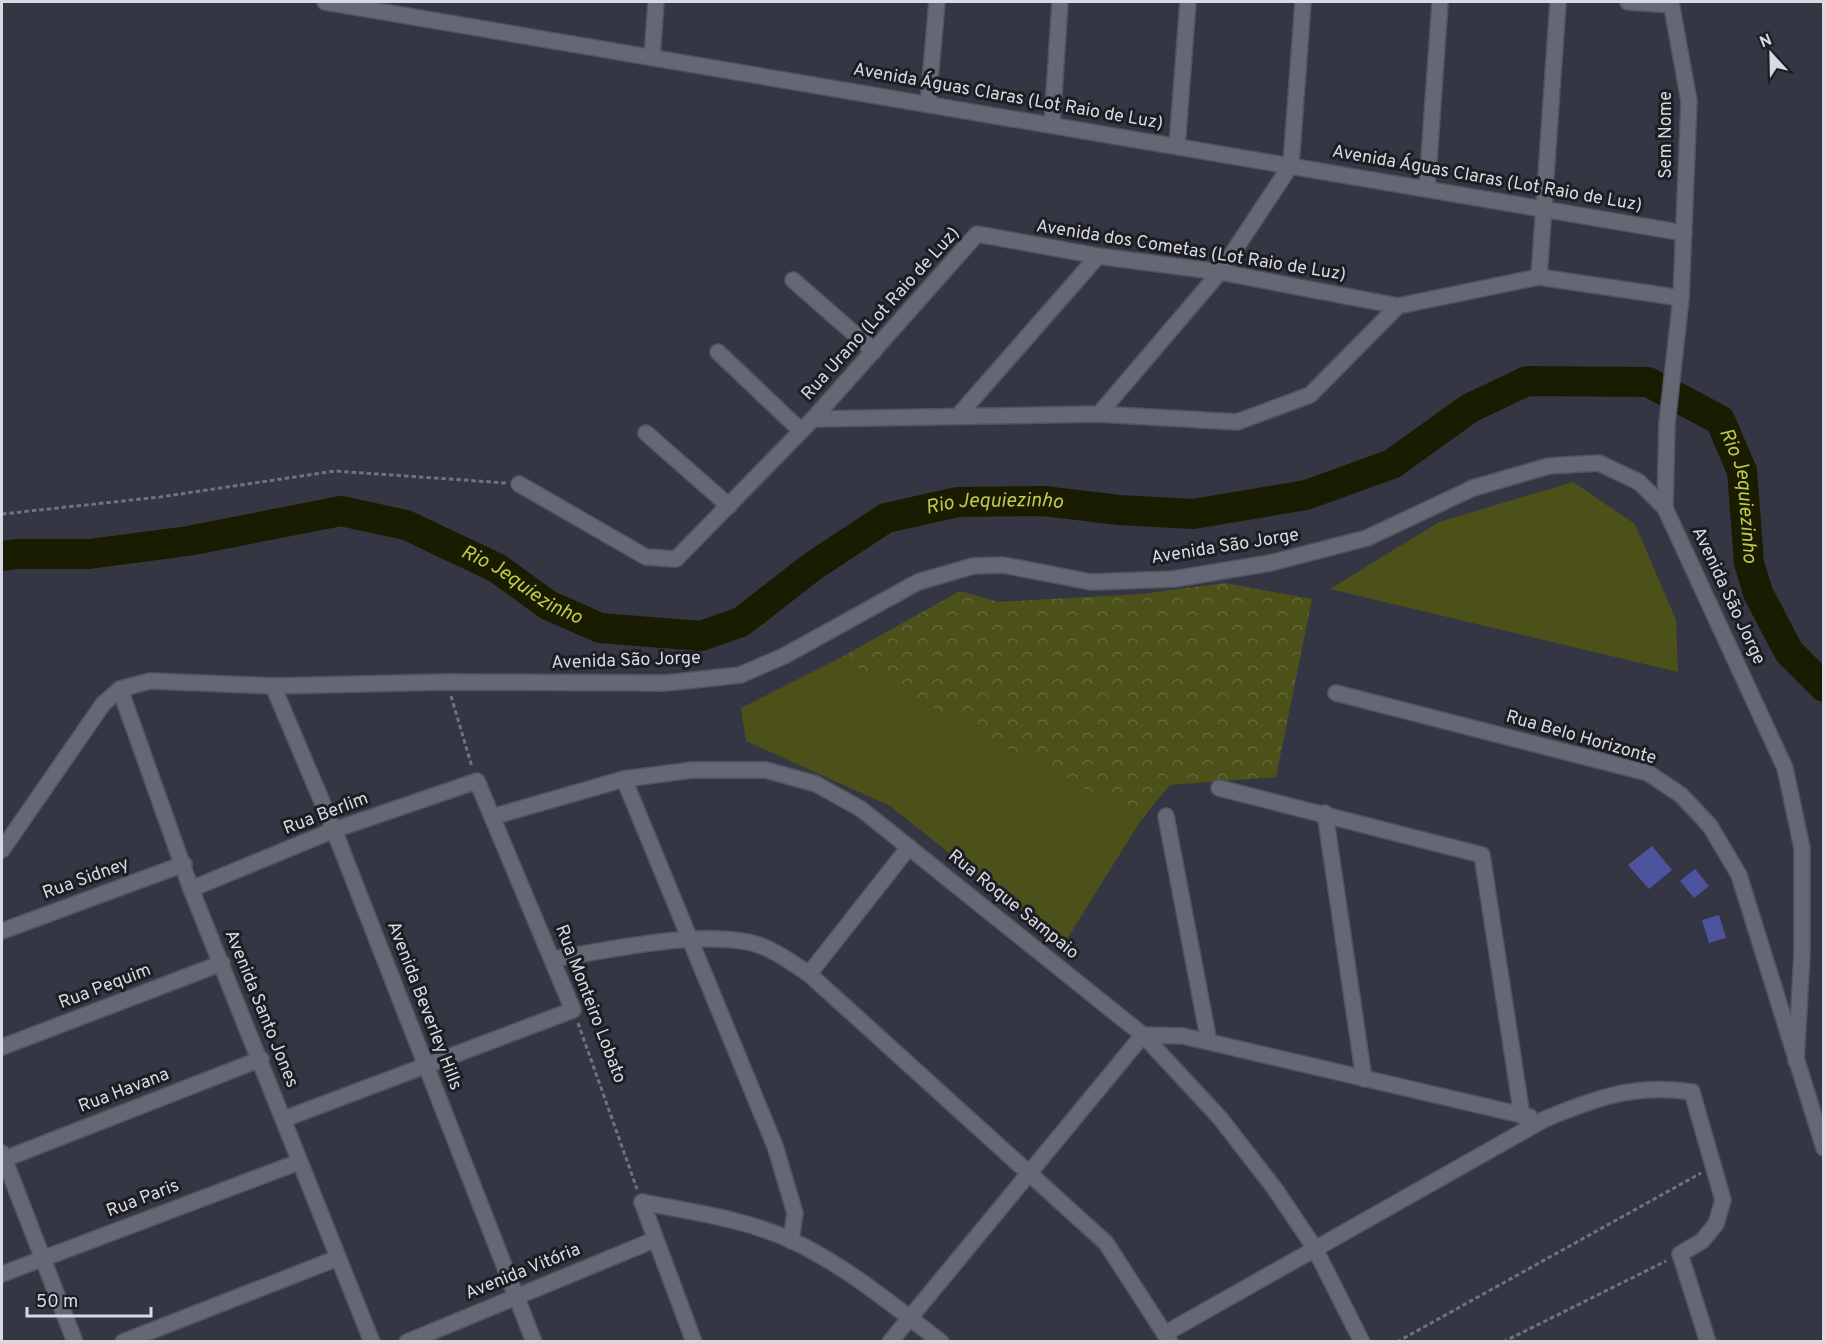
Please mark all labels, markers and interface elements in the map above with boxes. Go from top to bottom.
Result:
north arrow [1741,24,1801,84]
text: N [1757,31,1775,53]
street label: Avenida Águas Claras (Lot Raio de Luz) [851,56,1165,136]
street label: Sem Nome [1655,91,1678,179]
street label: Avenida Águas Claras (Lot Raio de Luz) [1330,138,1644,218]
street label: Avenida dos Cometas (Lot Raio de Luz) [1034,215,1348,287]
street label: Rua Urano (Lot Raio de Luz) [797,222,965,406]
water label: Rio Jequiezinho [1712,424,1762,564]
water label: Rio Jequiezinho [923,488,1065,522]
street label: Avenida São Jorge [1686,523,1770,669]
street label: Avenida São Jorge [1149,524,1301,570]
water label: Rio Jequiezinho [456,540,586,632]
street label: Avenida São Jorge [551,647,701,675]
street label: Rua Belo Horizonte [1503,706,1659,770]
street label: Rua Berlim [280,787,372,841]
street label: Rua Roque Sampaio [943,845,1083,965]
street label: Rua Sidney [40,853,132,905]
street label: Avenida Beverley Hills [381,918,467,1094]
street label: Rua Monteiro Lobato [549,921,631,1087]
street label: Avenida Santo Jones [219,927,303,1091]
street label: Rua Pequim [56,959,154,1015]
street label: Rua Havana [75,1063,173,1119]
street label: Rua Paris [103,1175,183,1223]
street label: Avenida Vitória [462,1238,584,1306]
scale bar [27,1280,152,1318]
text: 50 m [36,1291,78,1314]

